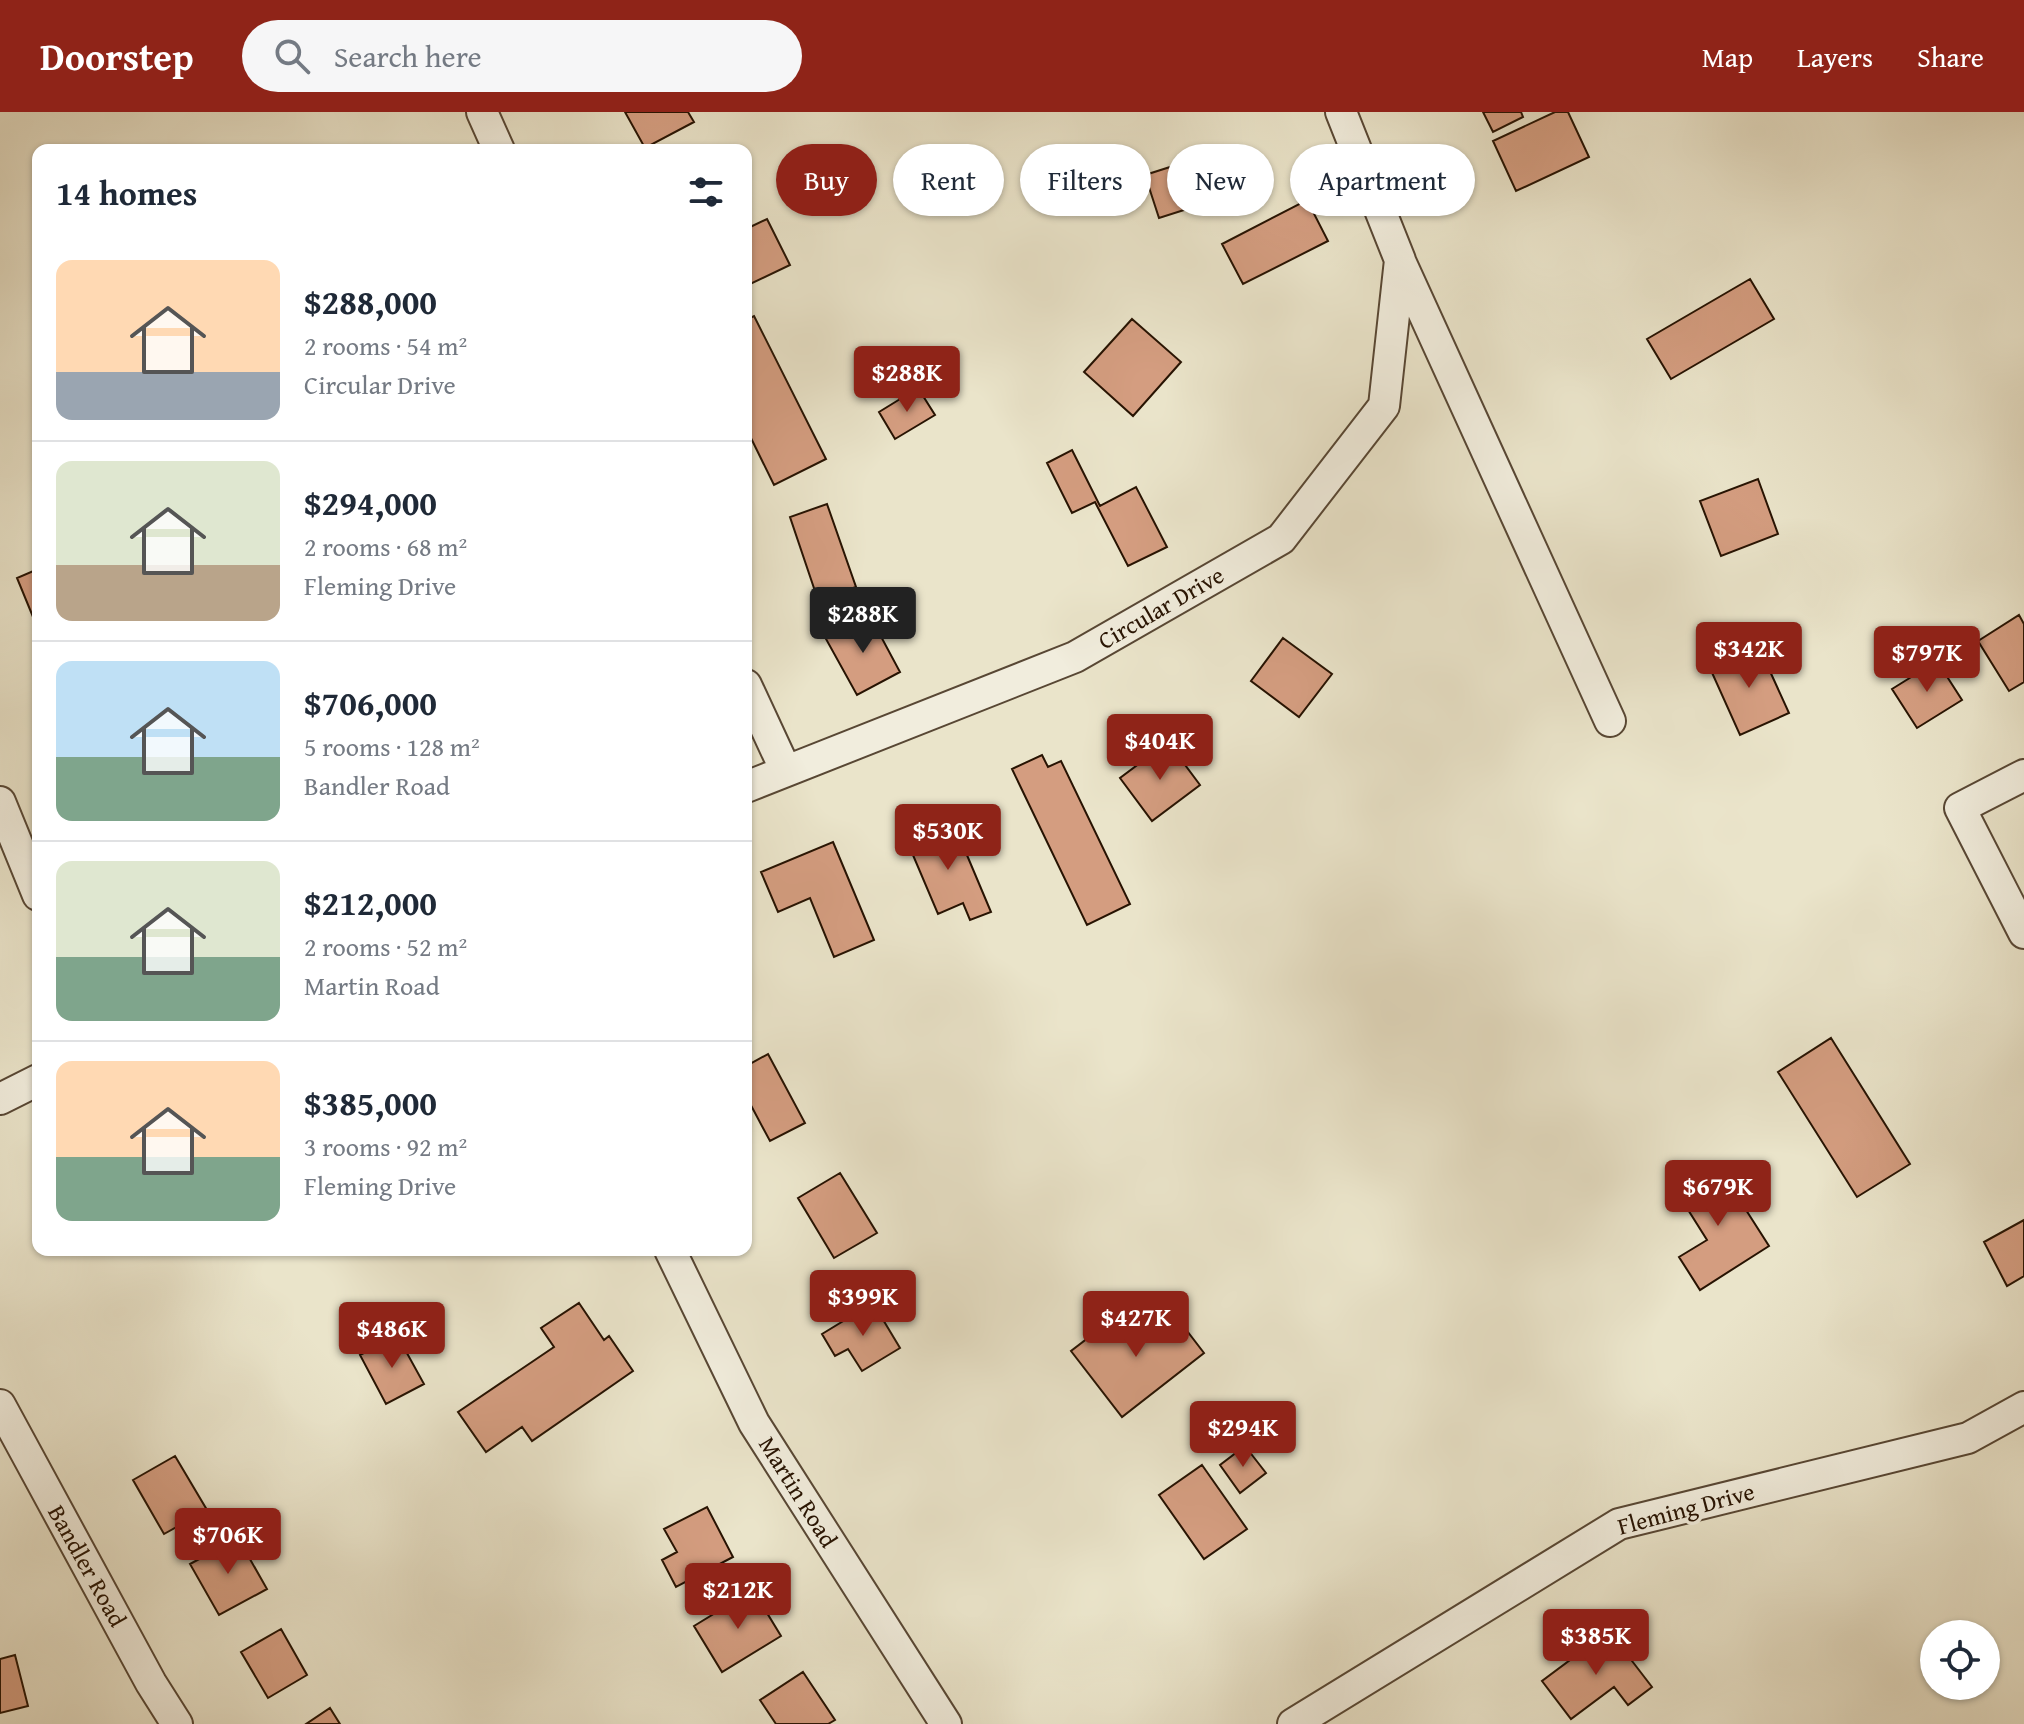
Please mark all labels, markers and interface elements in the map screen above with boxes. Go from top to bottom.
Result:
search box [242,20,802,92]
text: Doorstep [40,28,194,84]
icon: search [270,34,314,78]
text: Search here [334,34,482,78]
text: Map [1702,36,1753,77]
text: Layers [1797,36,1873,77]
text: Share [1917,36,1984,77]
chip: Buy [776,144,877,216]
chip: Rent [893,144,1004,216]
chip: Filters [1020,144,1151,216]
chip: New [1167,144,1274,216]
chip: Apartment [1290,144,1475,216]
text: 14 homes [56,168,197,217]
icon: filters [684,170,728,214]
text: $288,000 [304,277,437,326]
icon: home [120,292,216,388]
text: 2 rooms · 54 m² [304,326,467,365]
pin: $288K [851,346,963,414]
text: $288K [872,352,942,391]
text: Circular Drive [304,365,456,404]
text: $294,000 [304,478,437,527]
icon: home [120,493,216,589]
text: 2 rooms · 68 m² [304,527,467,566]
street label: Circular Drive [1091,557,1230,658]
text: Fleming Drive [304,566,456,605]
pin: $288K [807,587,919,655]
text: $288K [828,593,898,632]
pin: $342K [1693,622,1805,690]
pin: $797K [1871,626,1983,694]
text: $342K [1714,628,1784,667]
text: $797K [1892,632,1962,671]
text: $706,000 [304,678,437,727]
icon: home [120,693,216,789]
pin: $404K [1104,714,1216,782]
text: $404K [1125,720,1195,759]
text: 5 rooms · 128 m² [304,727,480,766]
text: Bandler Road [304,766,450,805]
pin: $530K [892,804,1004,872]
text: $530K [913,810,983,849]
text: $212,000 [304,878,437,927]
icon: home [120,893,216,989]
text: 2 rooms · 52 m² [304,927,467,966]
text: Martin Road [304,966,440,1005]
text: $385,000 [304,1078,437,1127]
icon: home [120,1093,216,1189]
text: 3 rooms · 92 m² [304,1127,467,1166]
pin: $679K [1662,1160,1774,1228]
text: Fleming Drive [304,1166,456,1205]
text: $679K [1683,1166,1753,1205]
pin: $399K [807,1270,919,1338]
text: $399K [828,1276,898,1315]
pin: $427K [1080,1291,1192,1359]
text: $427K [1101,1297,1171,1336]
pin: $486K [336,1302,448,1370]
text: $486K [357,1308,427,1347]
pin: $294K [1187,1401,1299,1469]
text: $294K [1208,1407,1278,1446]
street label: Martin Road [750,1429,847,1554]
street label: Fleming Drive [1613,1473,1758,1544]
street label: Bandler Road [39,1498,135,1633]
pin: $706K [172,1508,284,1576]
text: $706K [193,1514,263,1553]
pin: $212K [682,1563,794,1631]
text: $212K [703,1569,773,1608]
pin: $385K [1540,1609,1652,1677]
text: $385K [1561,1615,1631,1654]
map controls [1920,1620,2000,1700]
button: locate [1920,1620,2000,1700]

